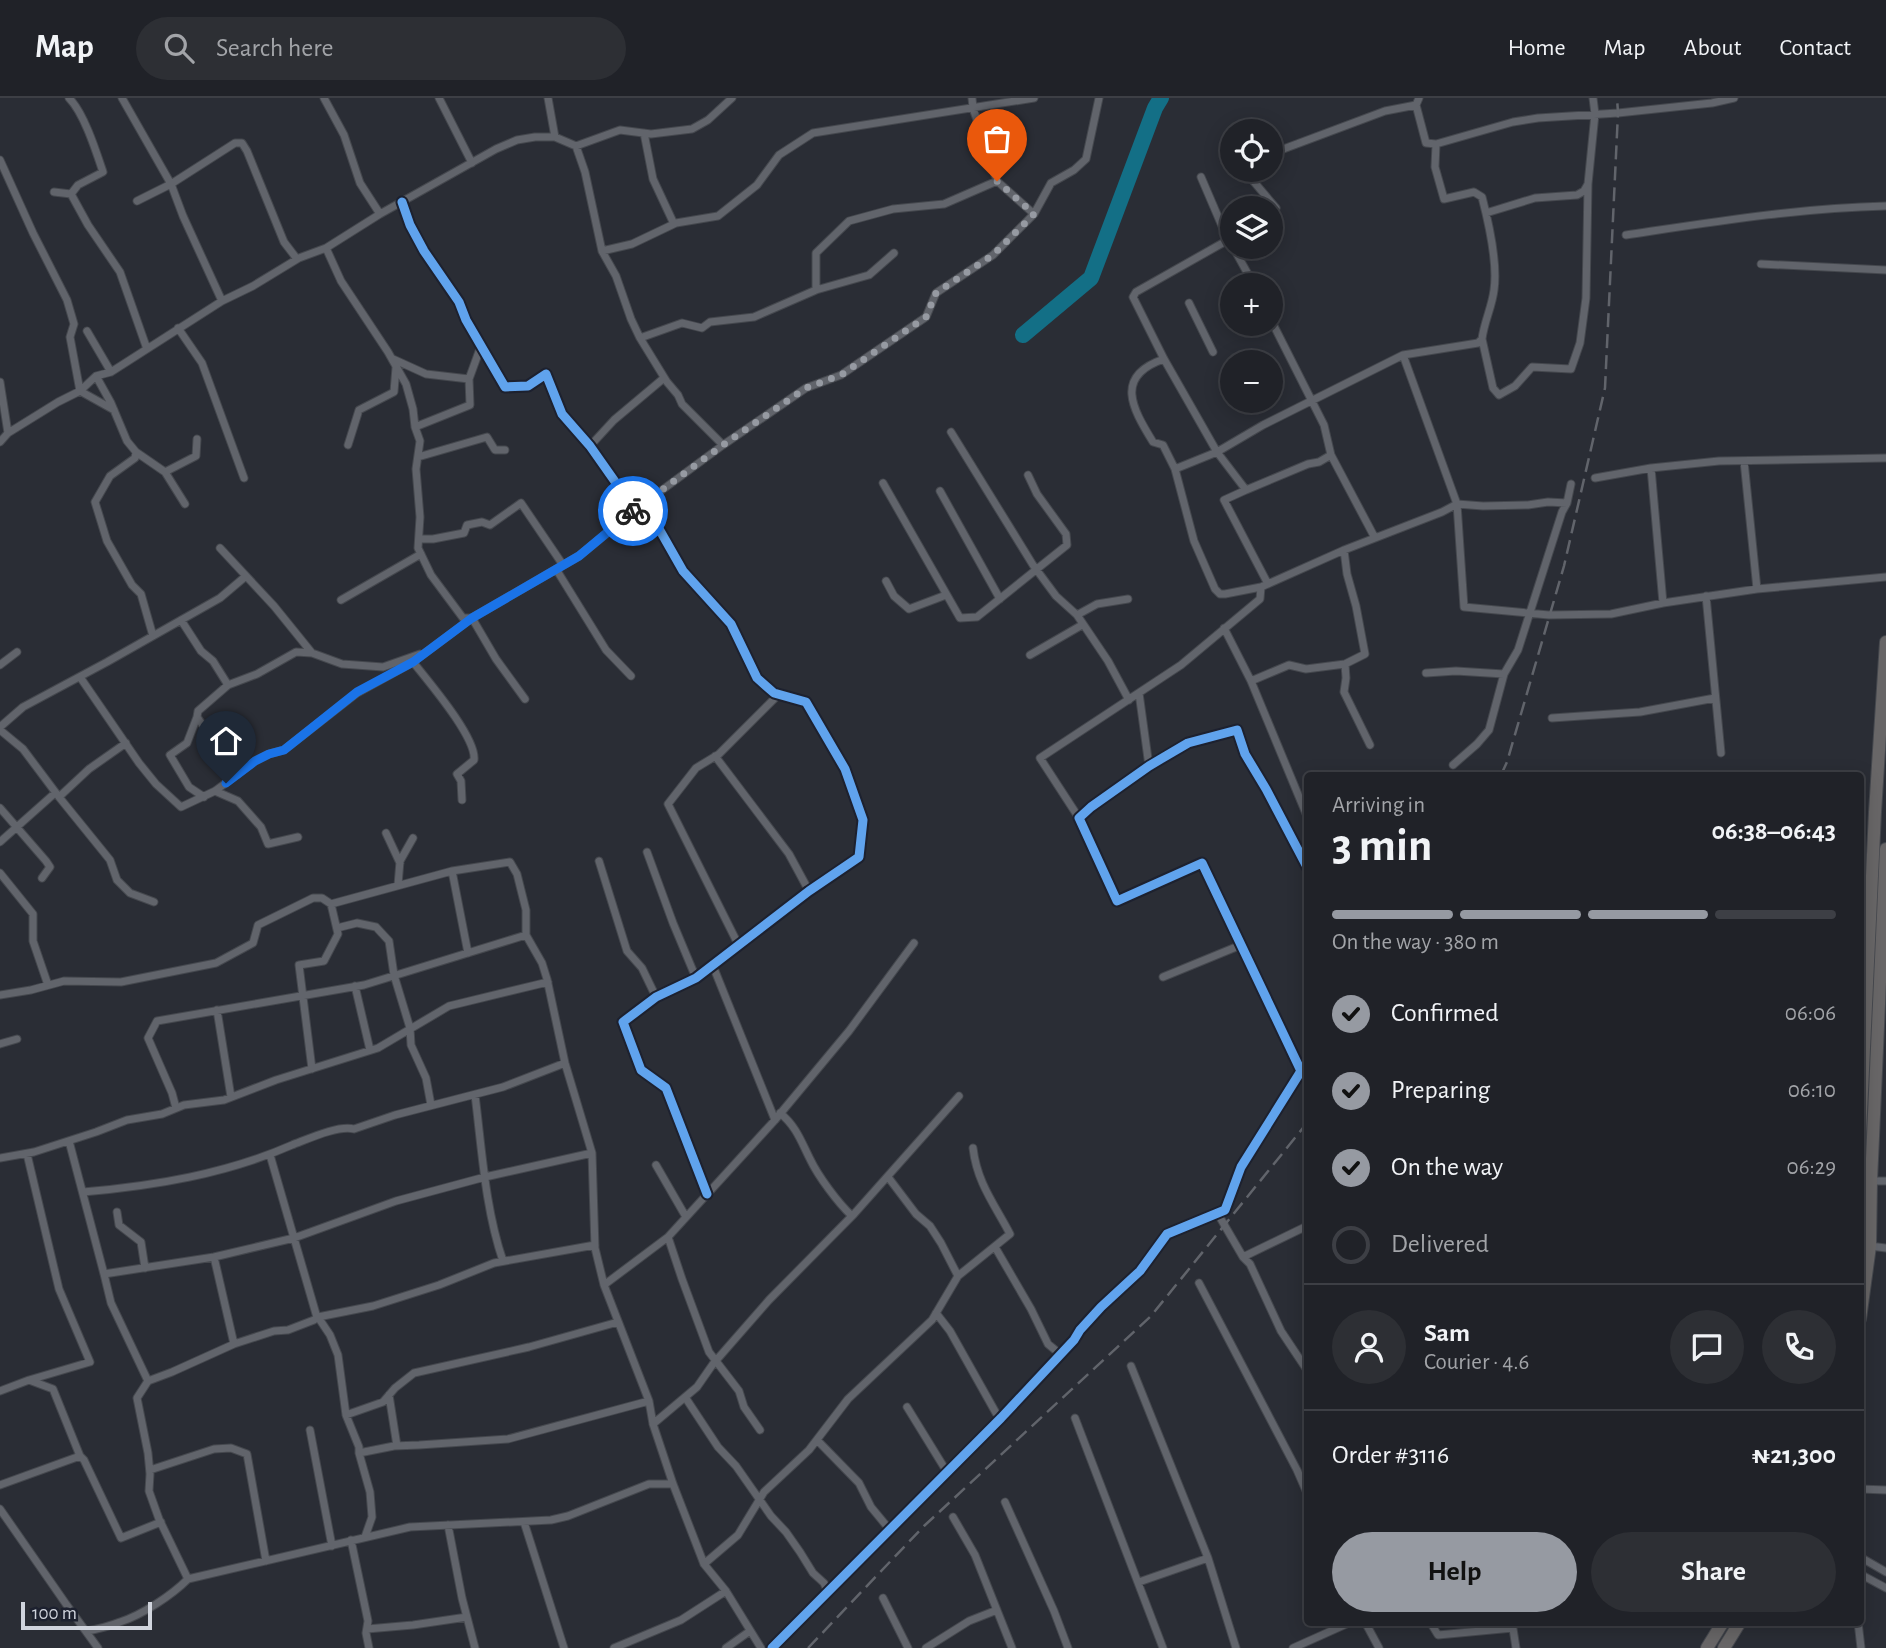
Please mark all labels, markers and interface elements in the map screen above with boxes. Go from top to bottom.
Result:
search box [136,17,626,80]
icon: search [160,29,198,67]
text: Map [35,31,94,64]
text: Search here [216,35,334,61]
text: Home [1508,36,1566,60]
text: Map [1604,36,1646,60]
text: About [1684,36,1741,60]
text: Contact [1779,36,1851,60]
pin [967,109,1027,181]
map controls [1220,119,1283,413]
button: locate [1220,119,1283,182]
icon: bag [978,120,1016,158]
button: layers [1220,196,1283,259]
button: + [1220,273,1283,336]
button: − [1220,350,1283,413]
courier [598,476,668,546]
icon: bike [614,492,652,530]
pin [196,711,256,783]
icon: home [207,722,245,760]
text: Arriving in [1332,794,1425,817]
text: 06:38–06:43 [1712,818,1836,844]
text: 3 min [1332,823,1432,869]
text: On the way · 380 m [1332,931,1499,954]
icon: check [1332,995,1370,1033]
text: Confirmed [1391,1000,1499,1026]
text: 06:06 [1785,1002,1836,1025]
icon: check [1332,1072,1370,1110]
text: Preparing [1391,1077,1490,1103]
text: 06:10 [1788,1079,1836,1102]
icon: check [1332,1149,1370,1187]
text: On the way [1391,1154,1503,1180]
text: 06:29 [1787,1156,1836,1179]
text: Delivered [1391,1231,1489,1257]
button: person [1332,1310,1406,1384]
button: chat [1670,1310,1744,1384]
button: phone [1762,1310,1836,1384]
text: Sam [1424,1320,1470,1346]
text: Courier · 4.6 [1424,1351,1529,1374]
text: Order #3116 [1332,1442,1449,1468]
text: ₦21,300 [1752,1442,1836,1468]
button: Help [1332,1532,1577,1612]
button: Share [1591,1532,1836,1612]
scale bar [21,1599,152,1631]
text: 100 m [32,1604,77,1623]

